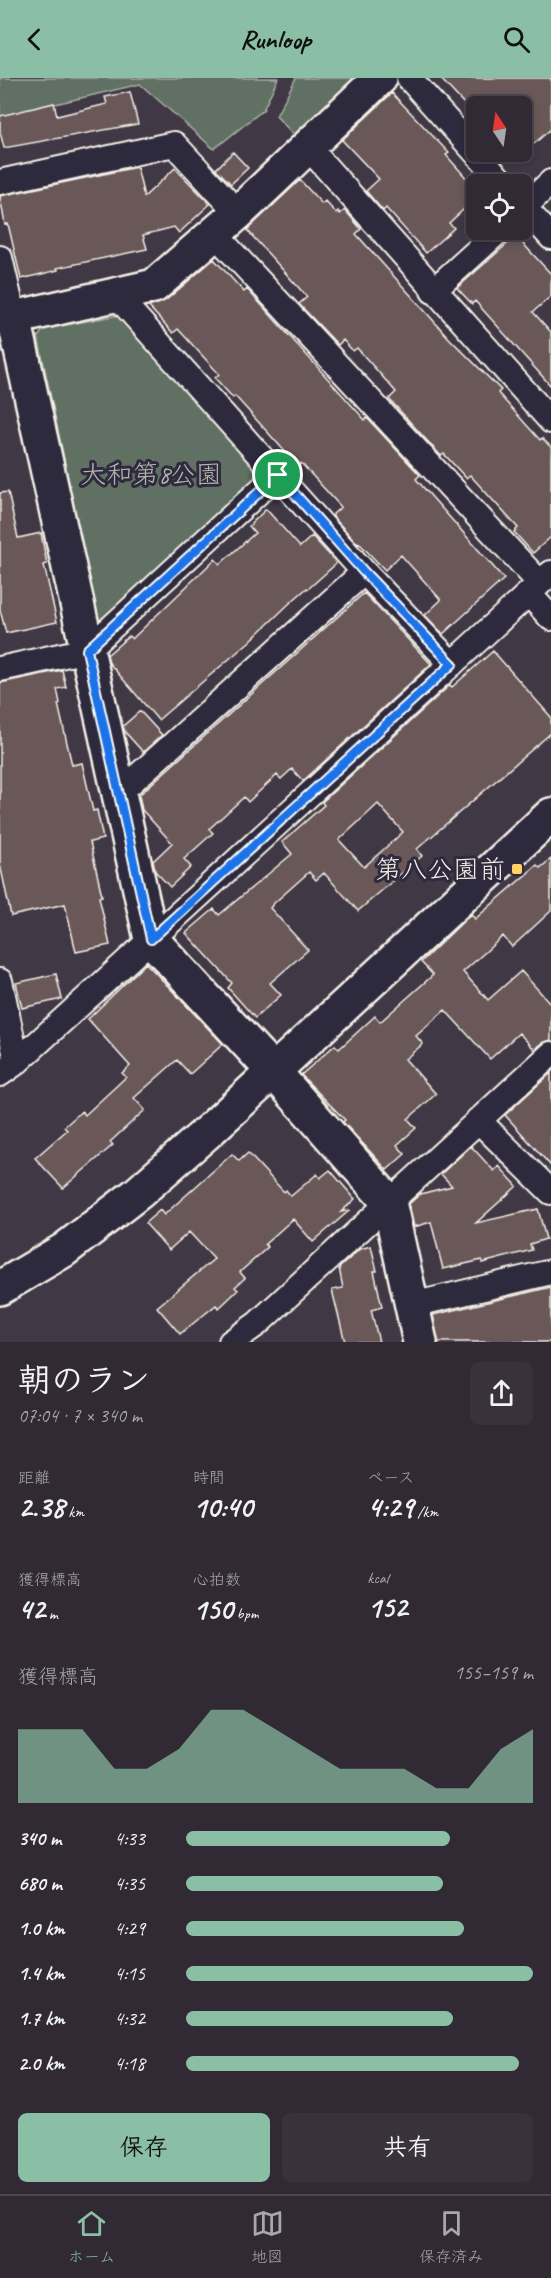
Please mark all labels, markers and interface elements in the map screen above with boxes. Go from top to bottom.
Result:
text: Runloop [240,22,311,56]
icon: back [18,23,51,56]
icon: search [500,23,533,56]
north arrow [466,96,532,162]
map controls [466,96,532,240]
button: locate [466,174,532,240]
pin [252,449,303,500]
park label: 大和第8公園 [80,458,222,491]
icon: arrive [261,458,294,491]
place label: 第八公園前 [375,853,505,886]
marker: 第八公園前 [510,862,524,876]
text: 朝のラン [18,1359,150,1401]
button: share [470,1362,533,1425]
text: 07:04 · 7 × 340 m [18,1403,142,1428]
text: 距離 [18,1468,50,1488]
text: 時間 [193,1468,225,1488]
text: ペース [367,1468,414,1488]
text: 2.38 [18,1488,64,1526]
text: 10:40 [193,1488,253,1526]
text: 4:29 [367,1488,413,1526]
text: km [64,1502,84,1522]
text: /km [413,1502,438,1522]
text: kcal [367,1568,388,1588]
text: 獲得標高 [18,1570,82,1590]
text: 心拍数 [193,1570,241,1590]
text: 152 [367,1588,407,1626]
text: 42 [18,1590,45,1628]
text: 150 [193,1590,233,1628]
text: m [45,1604,58,1624]
text: bpm [233,1604,259,1624]
text: 155–159 m [454,1660,533,1685]
text: 獲得標高 [18,1664,98,1689]
text: 340 m [18,1826,61,1851]
text: 4:33 [114,1826,145,1851]
text: 680 m [18,1871,62,1896]
text: 4:35 [114,1871,145,1896]
text: 1.0 km [18,1916,65,1941]
text: 4:29 [114,1916,145,1941]
text: 1.4 km [18,1961,65,1986]
text: 4:15 [114,1961,145,1986]
text: 1.7 km [18,2006,64,2031]
text: 4:32 [114,2006,145,2031]
text: 2.0 km [18,2051,65,2076]
text: 4:18 [114,2051,145,2076]
button: 保存 [18,2113,270,2182]
button: 共有 [282,2113,533,2182]
tab: ホーム [68,2207,115,2267]
tab: 地図 [251,2207,284,2267]
tab: 保存済み [419,2207,483,2267]

